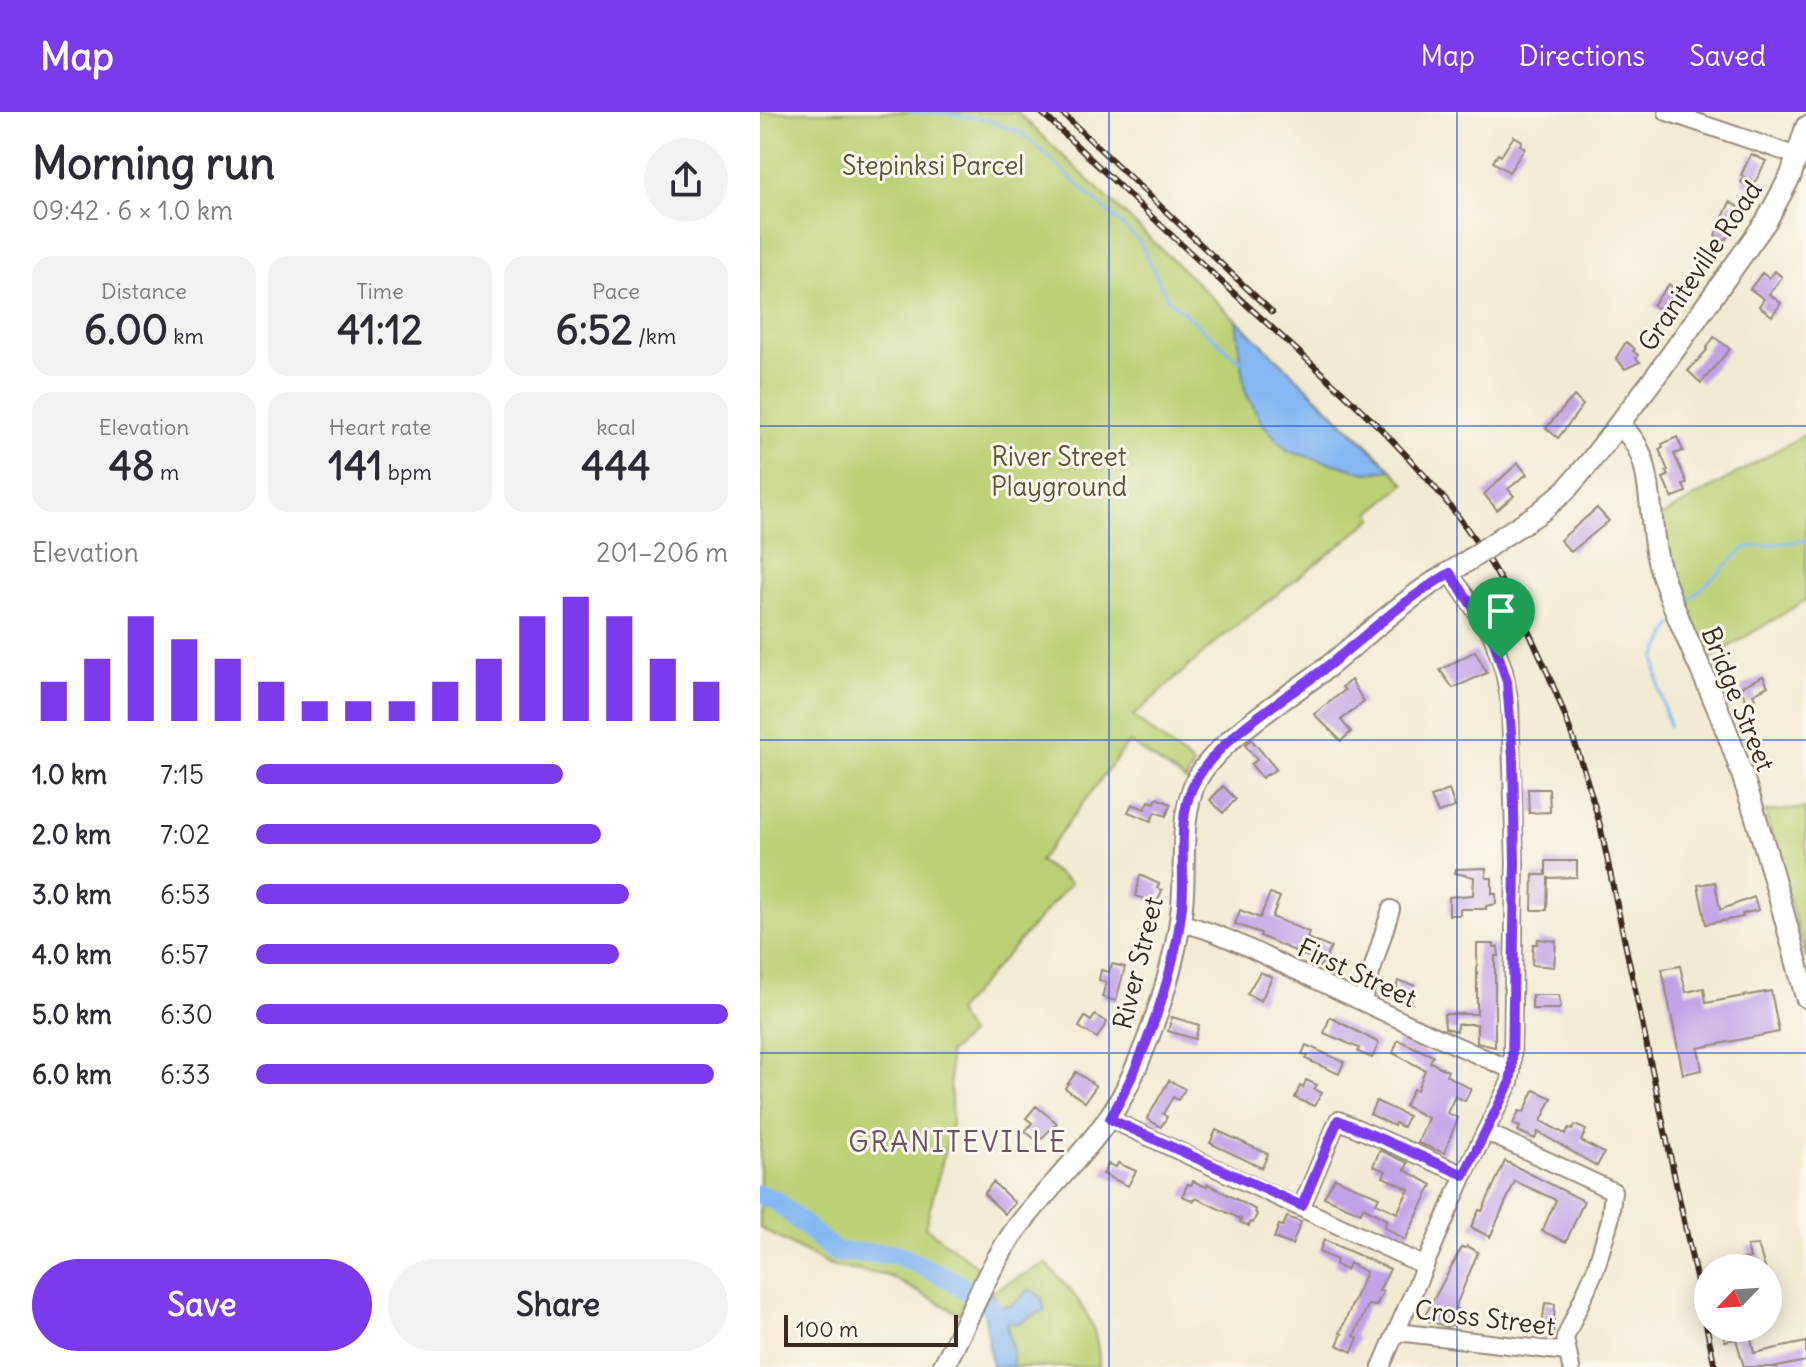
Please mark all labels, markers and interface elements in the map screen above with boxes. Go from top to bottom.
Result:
text: Map [40,33,114,80]
text: Map [1420,38,1475,74]
text: Directions [1519,38,1645,74]
text: Saved [1689,38,1766,74]
text: Morning run [32,136,275,191]
button: share [644,138,728,222]
park label: Stepinksi Parcel [842,149,1024,182]
street label: Graniteville Road [1630,174,1769,357]
text: 09:42 · 6 × 1.0 km [32,194,233,227]
text: Distance [101,277,187,305]
text: Time [356,277,404,305]
text: Pace [592,277,640,305]
text: 6.00 [84,305,168,355]
text: 41:12 [337,305,423,355]
text: 6:52 [556,305,633,355]
text: km [168,322,204,350]
text: /km [633,322,676,350]
text: Elevation [99,413,189,441]
text: Heart rate [329,413,431,441]
text: kcal [596,413,636,441]
park label: River Street Playground [991,440,1127,503]
text: 48 [109,441,155,491]
text: 141 [328,441,383,491]
text: 444 [581,441,651,491]
text: m [155,458,179,486]
text: bpm [383,458,432,486]
text: Elevation [32,536,139,569]
text: 201–206 m [596,536,728,569]
pin [1467,577,1535,659]
icon: arrive [1479,589,1523,633]
street label: Bridge Street [1695,622,1782,776]
text: 1.0 km [32,758,107,791]
text: 7:15 [160,758,204,791]
text: 2.0 km [32,818,111,851]
text: 7:02 [160,818,210,851]
text: 3.0 km [32,878,112,911]
text: 6:53 [160,878,211,911]
street label: River Street [1105,893,1170,1032]
street label: First Street [1293,931,1422,1015]
text: 4.0 km [32,938,112,971]
text: 6:57 [160,938,209,971]
text: 5.0 km [32,998,112,1031]
text: 6:30 [160,998,213,1031]
text: 6.0 km [32,1058,112,1091]
text: 6:33 [160,1058,210,1091]
district label: GRANITEVILLE [848,1124,1068,1160]
north arrow [1694,1254,1782,1342]
map controls [1694,1254,1782,1342]
button: Save [32,1259,372,1351]
button: Share [388,1259,728,1351]
street label: Cross Street [1413,1293,1557,1343]
scale bar [784,1311,958,1347]
text: 100 m [796,1315,858,1343]

